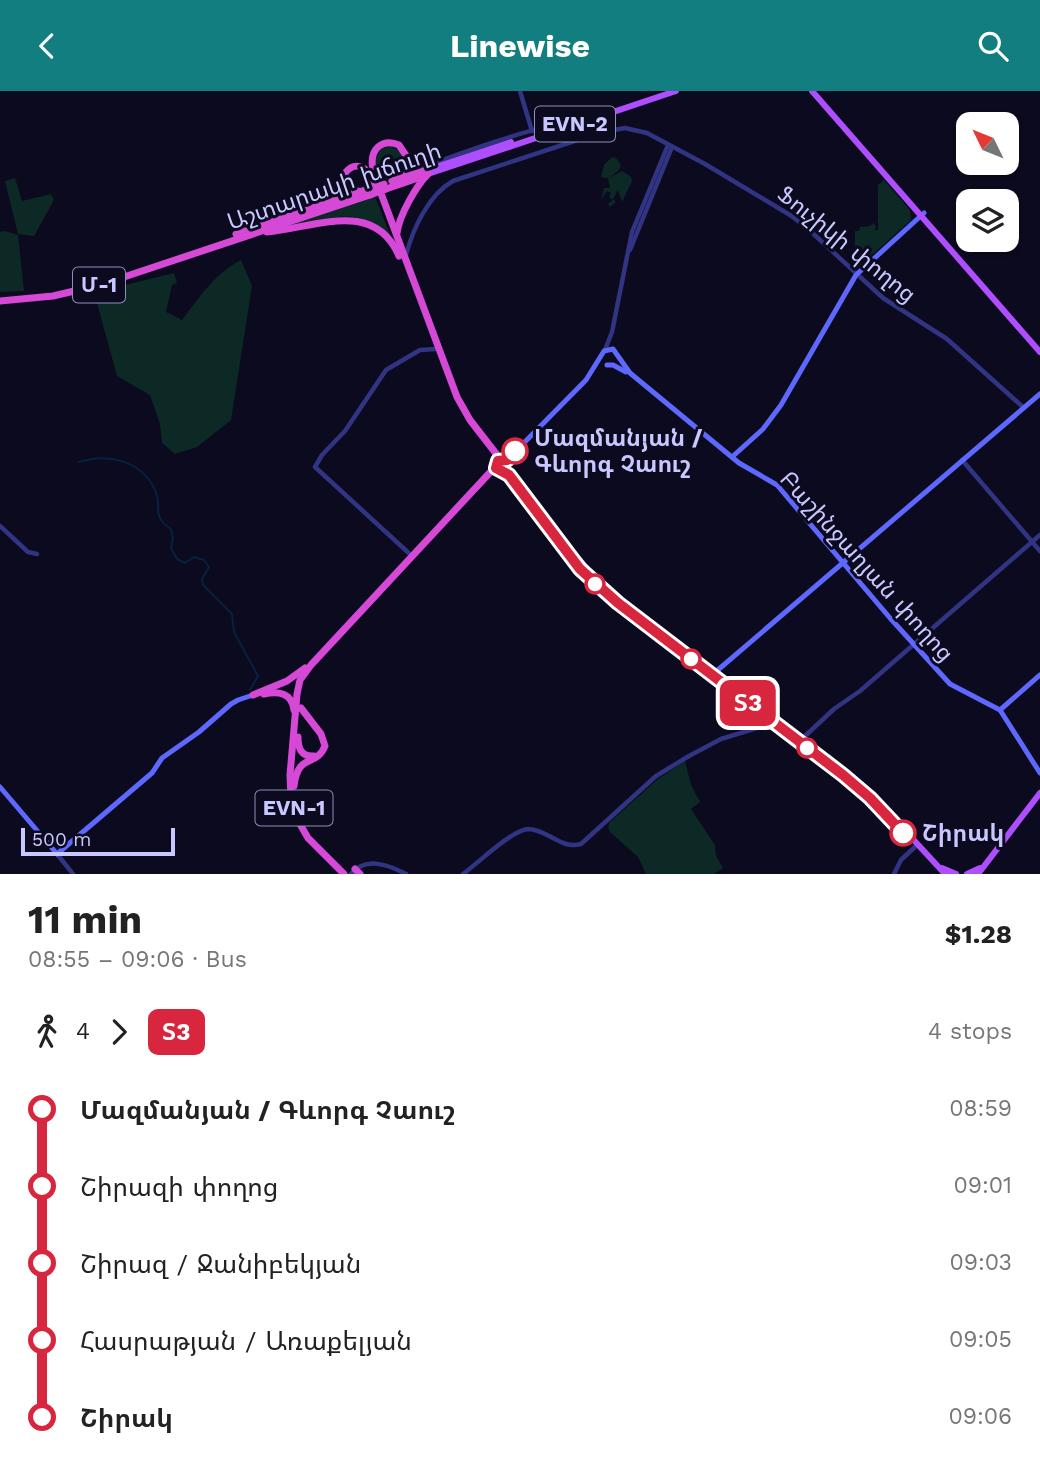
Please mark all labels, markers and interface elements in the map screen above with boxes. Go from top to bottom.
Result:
icon: back [28,27,66,65]
text: Linewise [450,27,590,65]
icon: search [974,27,1012,65]
road number: EVN-2 [535,107,615,141]
north arrow [956,112,1018,175]
map controls [956,112,1019,252]
street label: Աշտարակի խճուղի [224,137,445,236]
street label: Ֆուչիկի փողոց [772,180,921,308]
button: layers [956,189,1019,252]
road number: Մ-1 [73,267,125,303]
place label: Մազմանյան / Գևորգ Չաուշ [534,425,703,478]
marker: Մազմանյան / Գևորգ Չաուշ [502,438,528,464]
street label: Բաշինջաղյան փողոց [774,466,959,667]
unlabelled marker [585,574,605,594]
unlabelled marker [681,649,701,669]
line badge: Տ3 [716,680,780,726]
text: Տ3 [734,689,762,717]
unlabelled marker [797,738,817,758]
road number: EVN-1 [256,791,332,825]
marker: Շիրակ [890,820,916,846]
place label: Շիրակ [922,820,1004,847]
scale bar [21,825,175,857]
text: 500 m [32,828,91,851]
text: 11 min [28,898,142,942]
text: $1.28 [945,919,1012,949]
text: 08:55 – 09:06 · Bus [28,946,247,973]
icon: walk [28,1013,66,1051]
icon: forward [100,1013,138,1051]
text: 4 [76,1018,90,1045]
text: Տ3 [162,1018,191,1046]
text: 4 stops [928,1018,1012,1045]
text: Մազմանյան / Գևորգ Չաուշ [80,1095,455,1125]
text: 08:59 [949,1095,1012,1122]
text: Շիրազի փողոց [80,1172,278,1202]
text: 09:01 [953,1172,1012,1199]
text: Շիրազ / Ջանիբեկյան [80,1249,361,1279]
text: 09:03 [949,1249,1012,1276]
text: Հասրաթյան / Առաքելյան [80,1326,412,1356]
text: 09:05 [949,1326,1012,1353]
text: Շիրակ [80,1403,173,1433]
text: 09:06 [948,1403,1012,1430]

